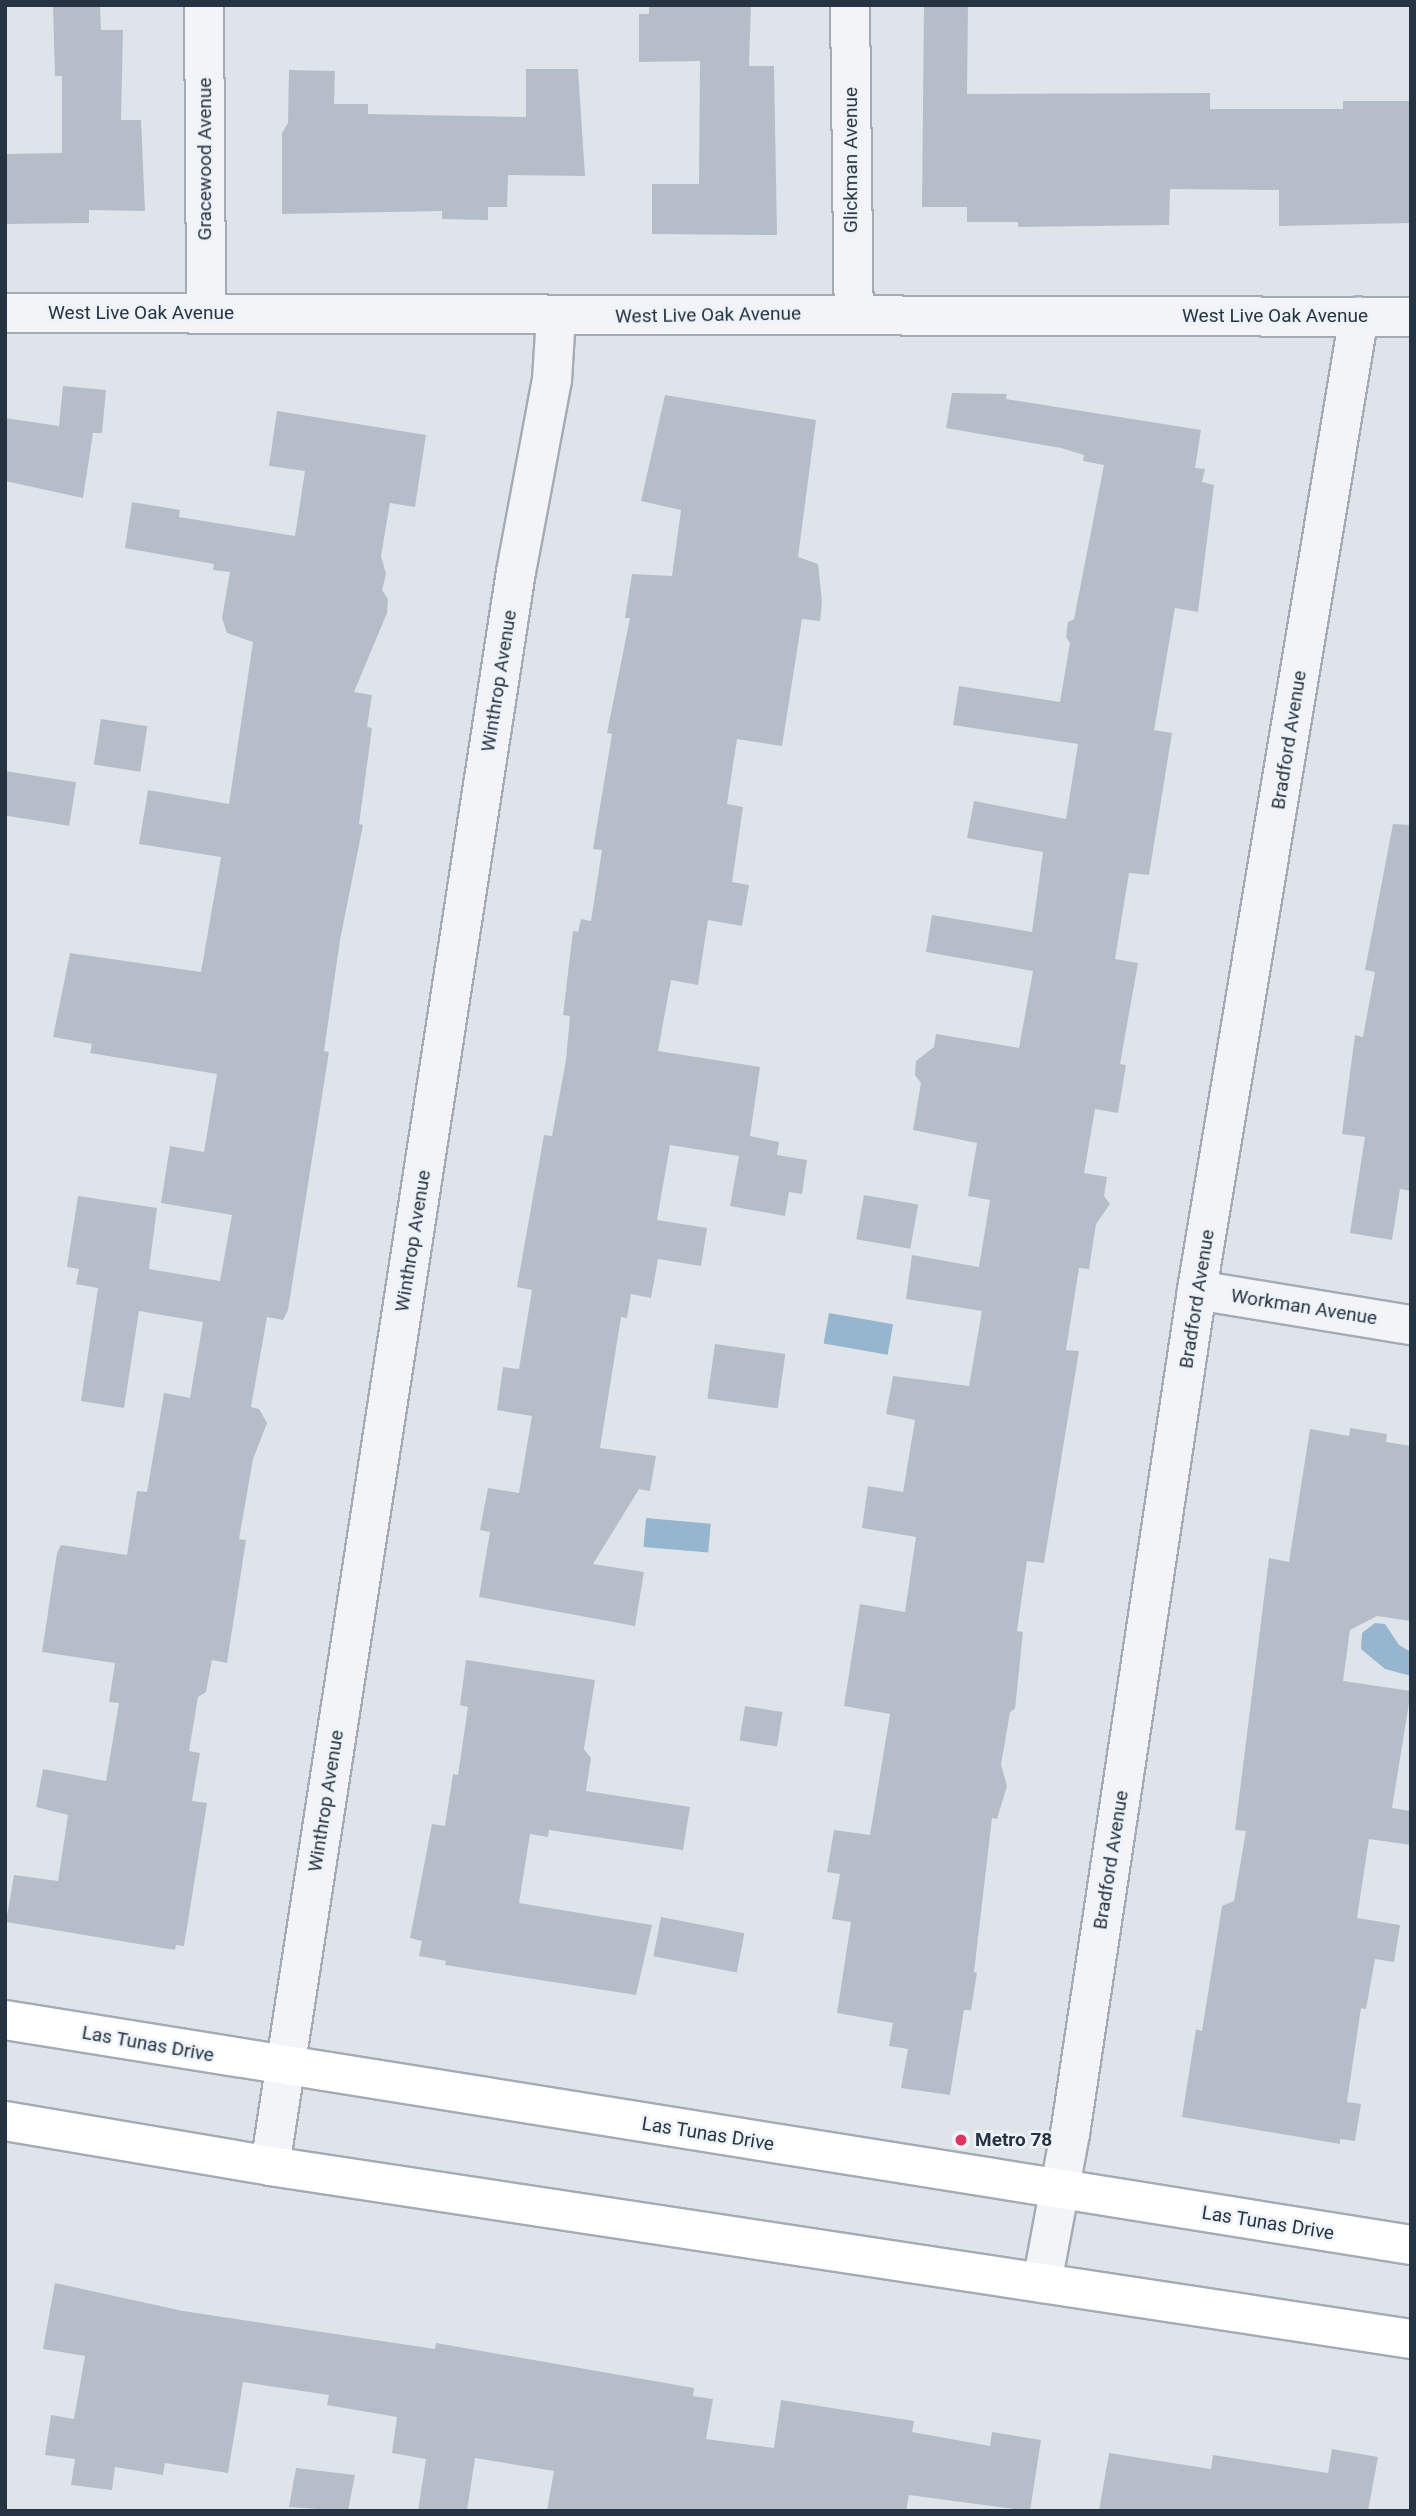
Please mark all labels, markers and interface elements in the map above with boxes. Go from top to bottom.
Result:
street label: Gracewood Avenue [194,78,216,240]
street label: Glickman Avenue [840,87,862,233]
street label: West Live Oak Avenue [48,302,234,324]
street label: West Live Oak Avenue [615,302,801,328]
street label: West Live Oak Avenue [1182,305,1368,327]
street label: Winthrop Avenue [477,608,521,754]
street label: Bradford Avenue [1267,669,1311,811]
street label: Winthrop Avenue [391,1168,435,1314]
street label: Bradford Avenue [1175,1228,1219,1370]
street label: Workman Avenue [1229,1284,1379,1330]
street label: Winthrop Avenue [304,1728,348,1874]
street label: Bradford Avenue [1089,1789,1133,1931]
street label: Las Tunas Drive [80,2021,216,2067]
street label: Las Tunas Drive [640,2112,776,2156]
place label: Metro 78 [975,2129,1052,2151]
marker: Metro 78 [953,2132,969,2148]
street label: Las Tunas Drive [1200,2201,1336,2245]

